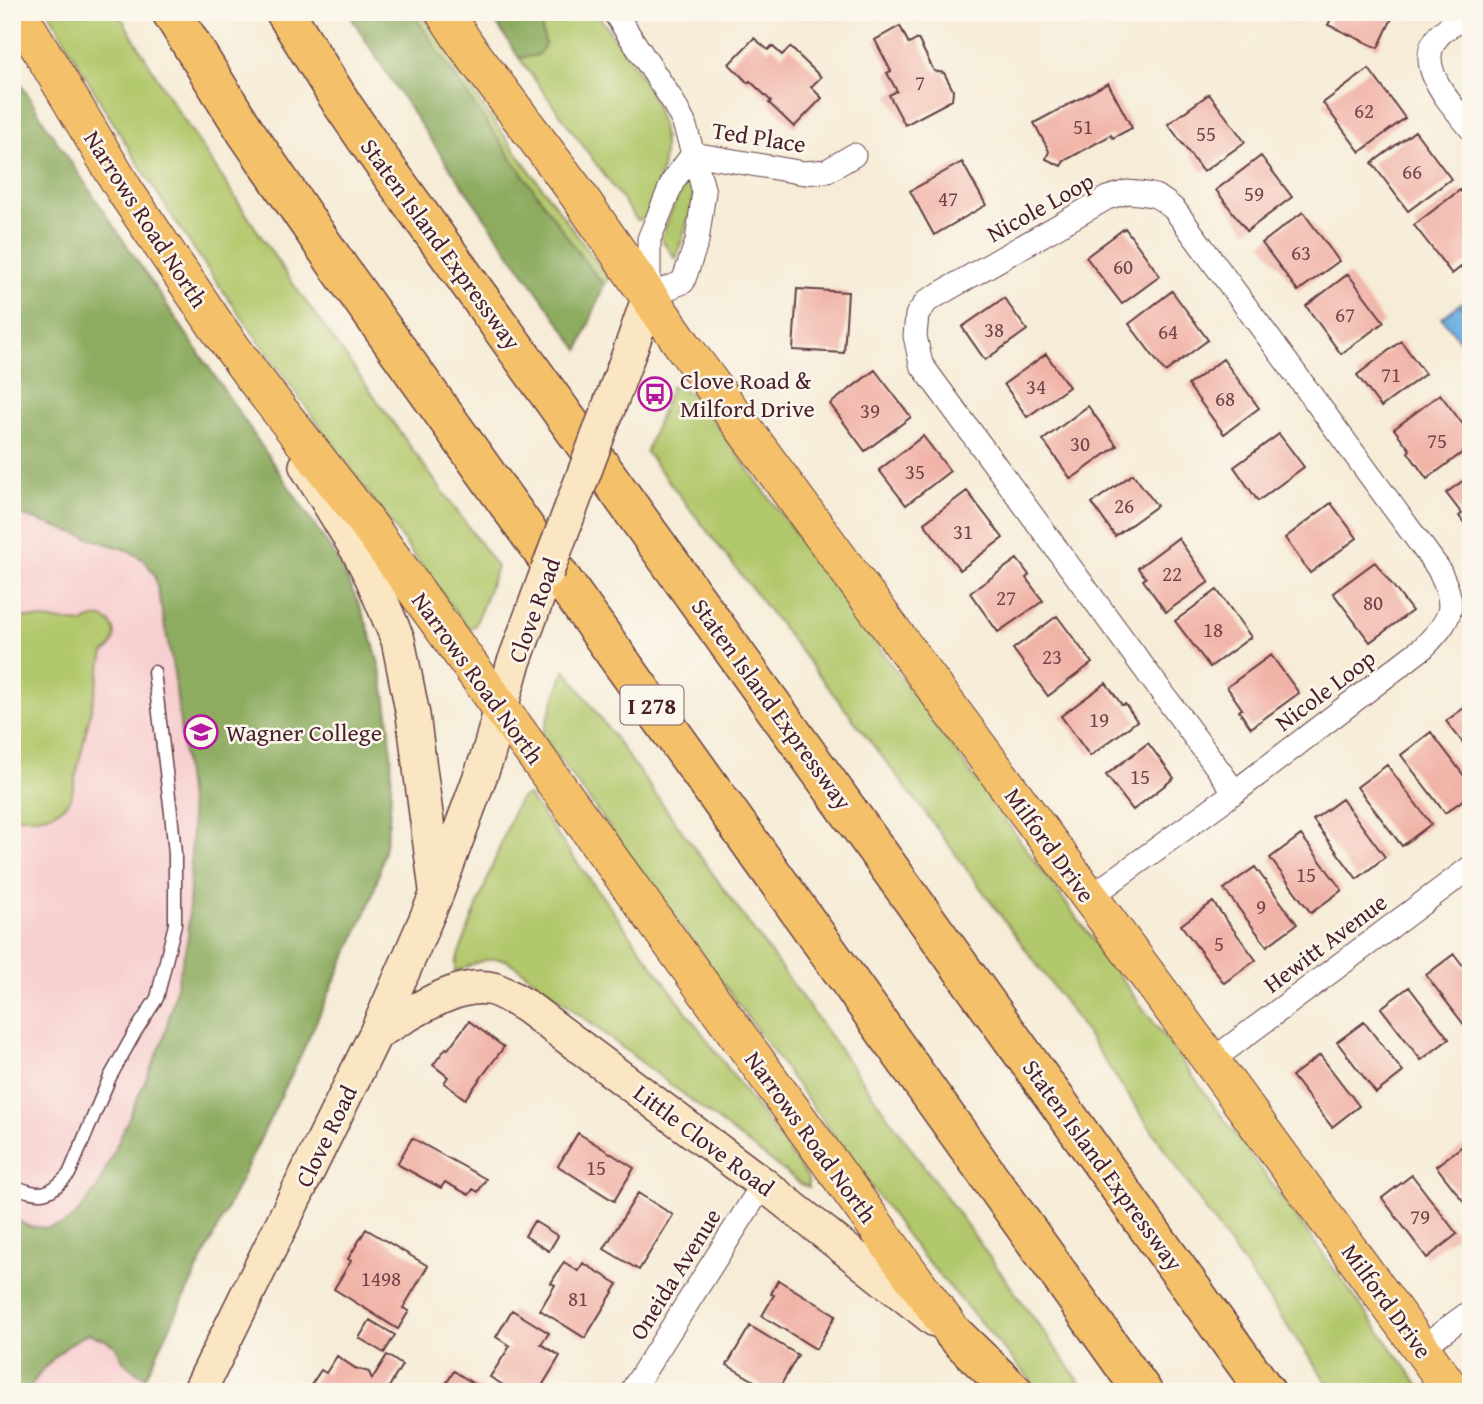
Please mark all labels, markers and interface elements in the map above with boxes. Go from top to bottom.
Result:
house number: 7 [915,67,925,98]
house number: 62 [1354,95,1374,126]
house number: 51 [1073,111,1093,142]
street label: Ted Place [709,112,809,162]
house number: 55 [1196,118,1216,149]
street label: Narrows Road North [75,123,217,315]
street label: Staten Island Expressway [352,131,530,357]
house number: 66 [1402,156,1422,187]
street label: Nicole Loop [980,163,1100,251]
house number: 59 [1244,178,1264,209]
house number: 47 [938,183,958,214]
house number: 63 [1291,237,1311,268]
house number: 60 [1113,251,1133,282]
house number: 67 [1335,299,1355,330]
house number: 38 [984,314,1004,345]
house number: 64 [1158,316,1178,347]
house number: 71 [1381,359,1401,390]
place label: Clove Road & Milford Drive [680,363,815,426]
house number: 34 [1026,371,1046,402]
bus stop icon: Clove Road & Milford Drive [636,375,674,413]
house number: 68 [1215,383,1235,414]
house number: 39 [860,395,880,426]
house number: 75 [1427,425,1447,456]
house number: 30 [1070,428,1090,459]
house number: 35 [905,456,925,487]
house number: 26 [1114,490,1134,521]
house number: 31 [953,516,973,547]
street label: Clove Road [499,552,569,668]
house number: 22 [1162,558,1182,589]
house number: 27 [996,582,1016,613]
street label: Narrows Road North [403,585,553,772]
house number: 80 [1363,587,1383,618]
street label: Staten Island Expressway [683,591,861,817]
house number: 18 [1203,614,1223,645]
house number: 23 [1042,641,1062,672]
street label: Nicole Loop [1267,641,1383,739]
road number: I 278 [620,685,684,724]
house number: 19 [1089,704,1109,735]
school or university icon: Wagner College [182,713,220,751]
place label: Wagner College [226,715,382,750]
house number: 15 [1130,761,1150,792]
street label: Milford Drive [996,780,1104,910]
house number: 15 [1296,859,1316,890]
street label: Hewitt Avenue [1256,885,1394,1001]
house number: 9 [1256,891,1266,922]
house number: 5 [1214,928,1224,959]
street label: Narrows Road North [736,1044,886,1231]
street label: Staten Island Expressway [1014,1052,1192,1278]
street label: Little Clove Road [626,1075,782,1205]
street label: Clove Road [286,1079,366,1193]
house number: 15 [586,1152,606,1183]
street label: Oneida Avenue [621,1201,729,1347]
house number: 79 [1410,1201,1430,1232]
street label: Milford Drive [1333,1236,1441,1366]
house number: 1498 [361,1263,401,1294]
house number: 81 [568,1283,588,1314]

